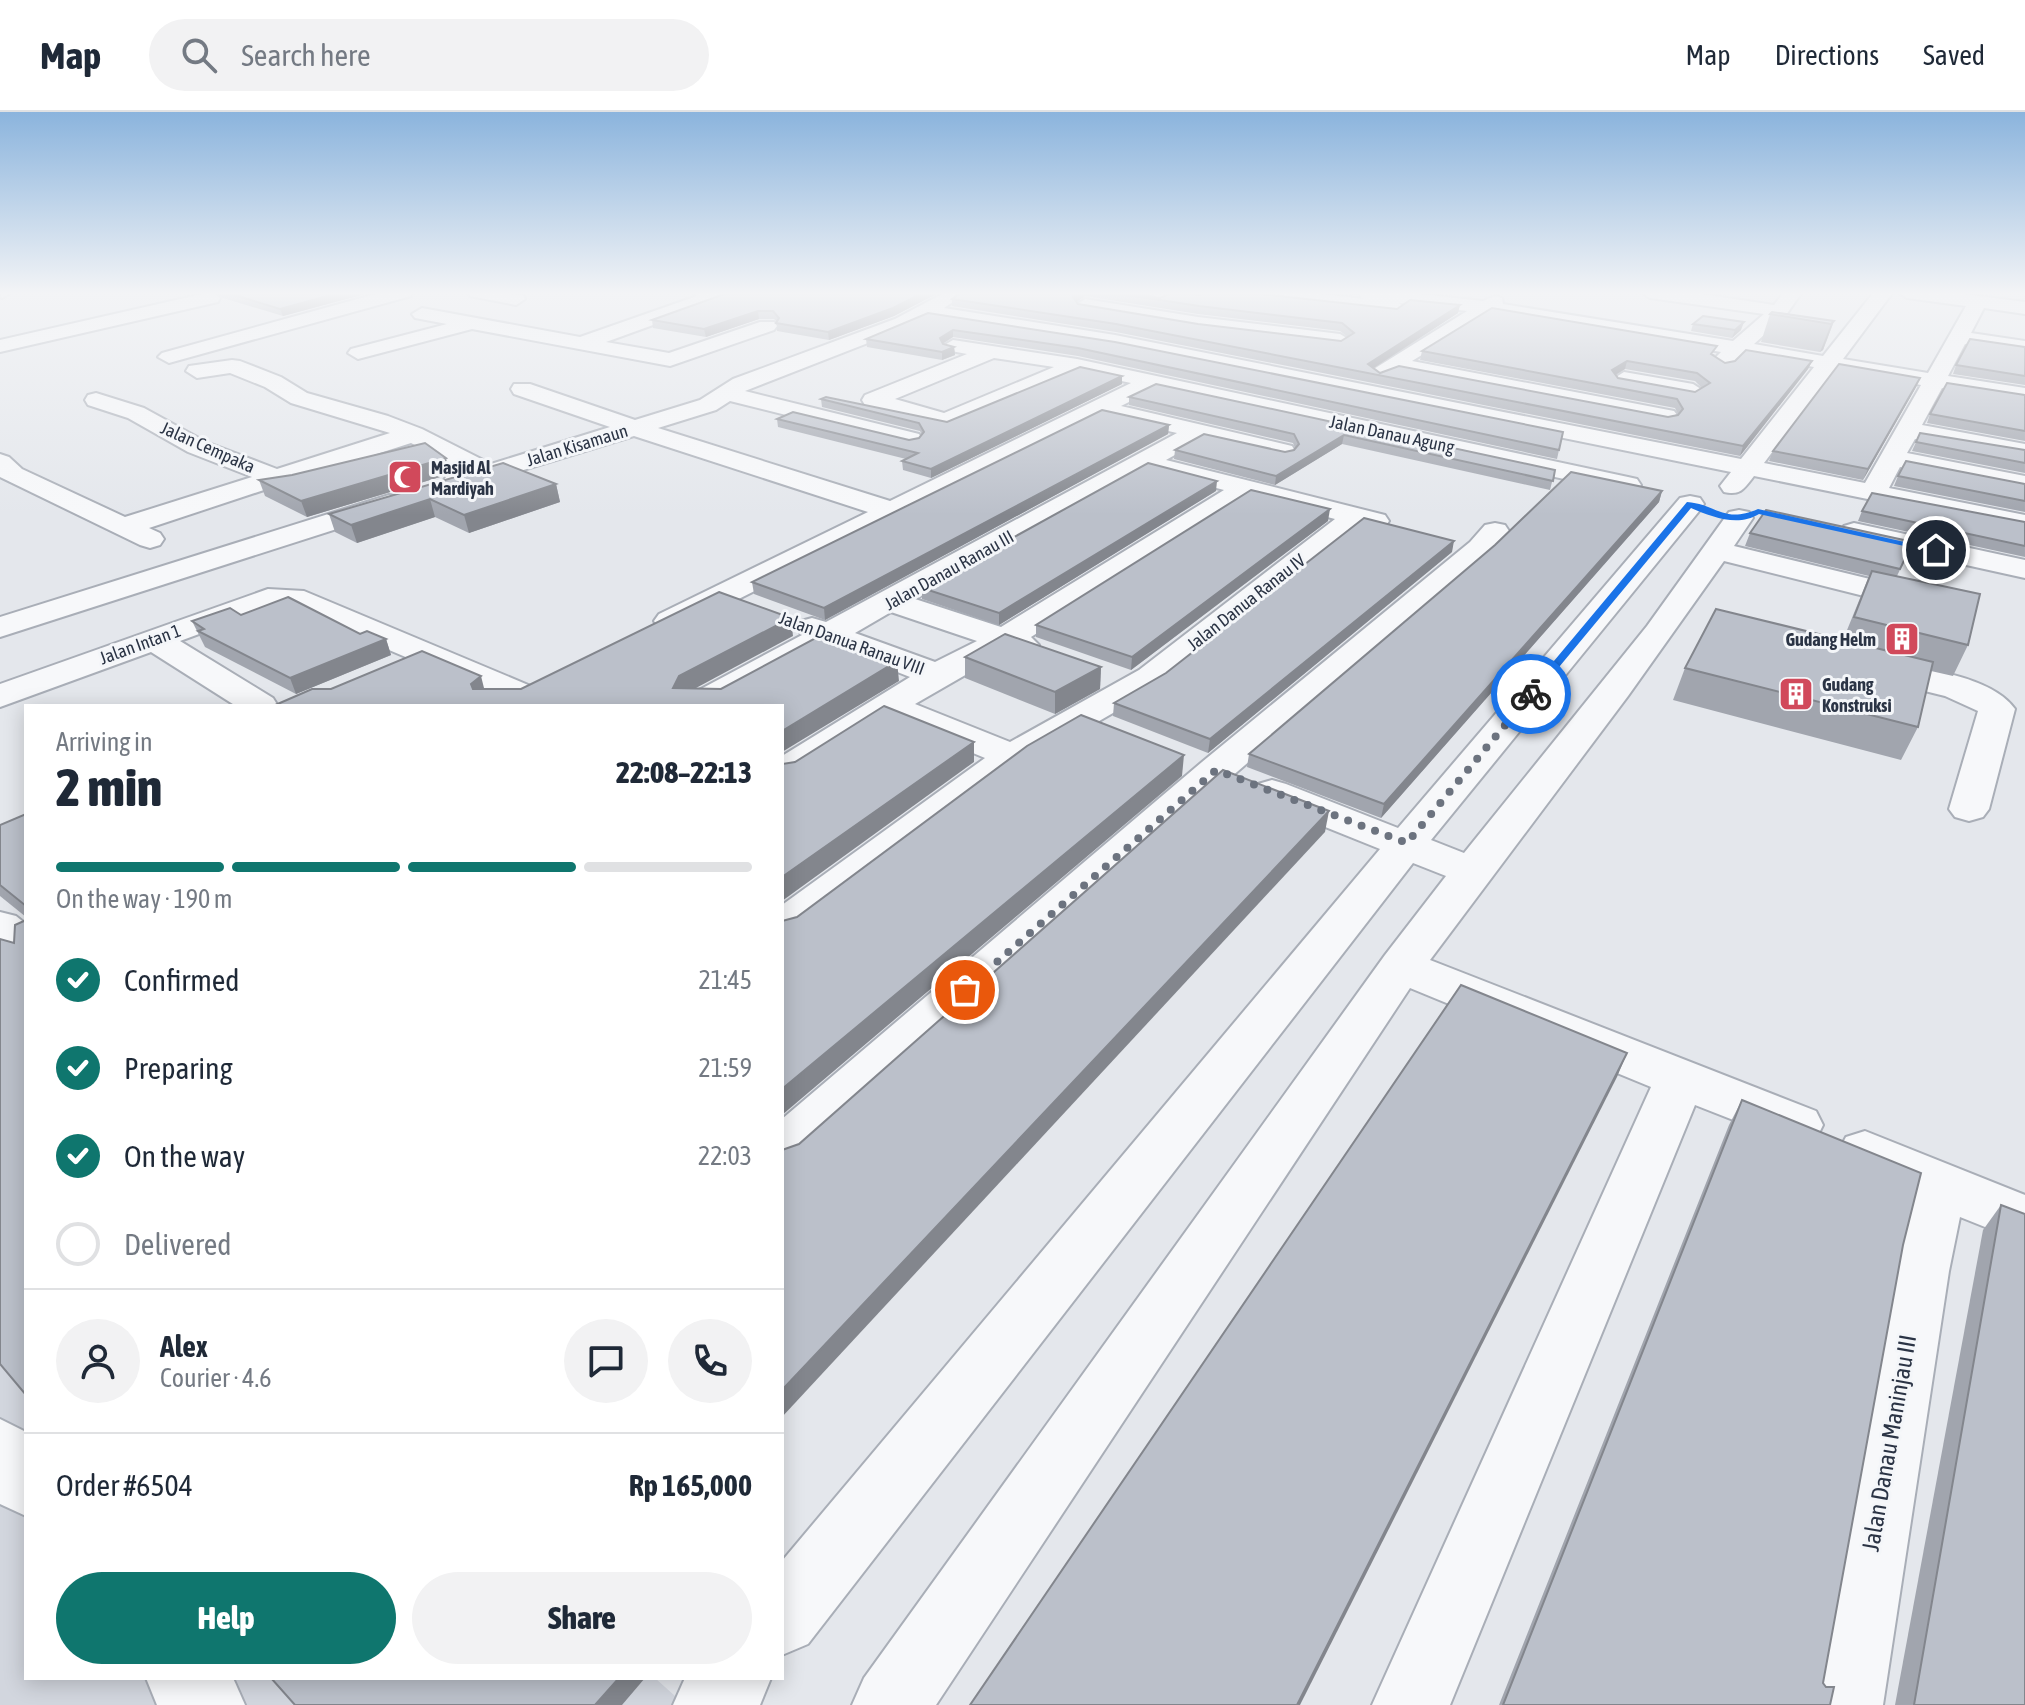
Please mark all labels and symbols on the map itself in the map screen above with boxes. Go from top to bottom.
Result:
street label: Jalan Danau Agung [1328,411,1456,458]
street label: Jalan Cempaka [158,417,258,477]
street label: Jalan Kisamaun [524,420,630,470]
place label: Masjid Al Mardiyah [431,457,494,499]
mosque icon: Masjid Al Mardiyah [386,458,424,496]
pin [1902,516,1970,584]
street label: Jalan Danau Ranau III [881,526,1017,614]
street label: Jalan Danua Ranau IV [1183,549,1309,655]
street label: Jalan Danua Ranau VIII [776,607,928,679]
street label: Jalan Intan 1 [96,620,184,668]
building icon: Gudang Helm [1883,620,1921,658]
place label: Gudang Helm [1786,629,1876,650]
courier [1491,654,1571,734]
place label: Gudang Konstruksi [1822,674,1892,716]
building icon: Gudang Konstruksi [1777,675,1815,713]
pin [931,956,999,1024]
street label: Jalan Danau Maninjau III [1857,1333,1921,1553]

